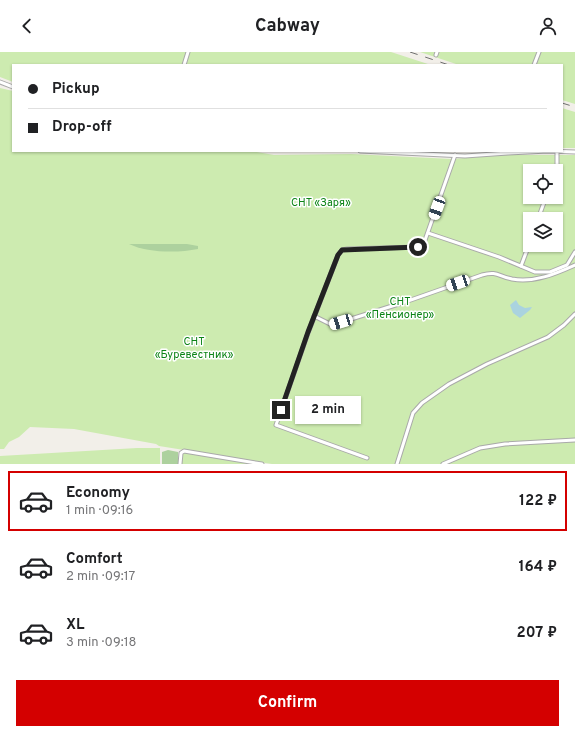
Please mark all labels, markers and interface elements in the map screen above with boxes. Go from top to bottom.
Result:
icon: back [16,15,38,37]
text: Cabway [255,15,320,38]
icon: person [537,15,559,37]
text: Pickup [52,80,100,99]
text: Drop-off [52,118,112,137]
map controls [523,164,563,252]
button: locate [523,164,563,204]
car [427,195,447,221]
park label: СНТ «Заря» [291,196,351,210]
button: layers [523,212,563,252]
route start [409,238,427,256]
car [445,273,471,293]
park label: СНТ «Пенсионер» [366,295,435,322]
car [328,313,354,331]
park label: СНТ «Буревестник» [155,335,234,362]
callout: 2 min [295,396,361,424]
route end [272,401,290,419]
text: 2 min [311,402,345,418]
icon: car [18,483,54,519]
text: Economy [66,484,130,503]
text: 122 ₽ [519,492,557,511]
text: 1 min · 09:16 [66,503,133,519]
icon: car [18,549,54,585]
text: Comfort [66,550,123,569]
text: 164 ₽ [519,558,557,577]
text: 2 min · 09:17 [66,569,135,585]
icon: car [18,615,54,651]
text: XL [66,616,84,635]
text: 207 ₽ [517,624,557,643]
text: 3 min · 09:18 [66,635,136,651]
button: Confirm [16,680,559,726]

